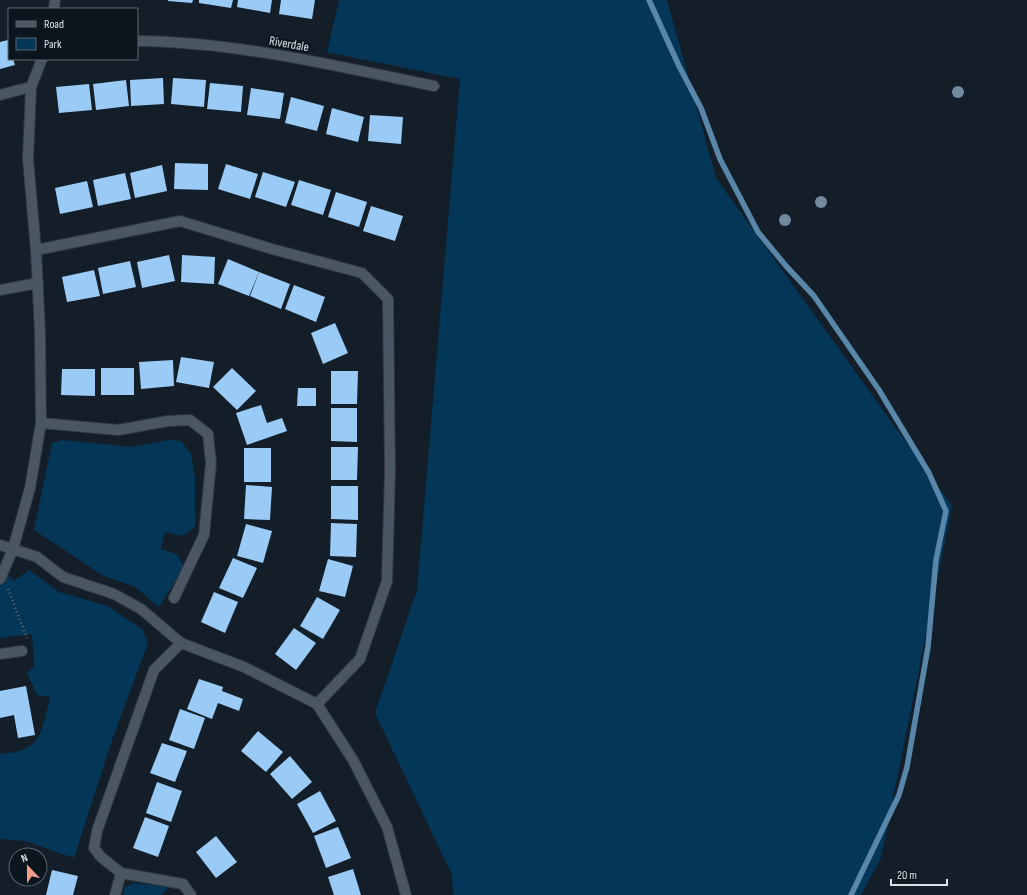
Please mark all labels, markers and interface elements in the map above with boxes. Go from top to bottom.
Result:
legend [8,8,138,60]
text: Road [44,17,64,32]
street label: Riverdale [268,33,310,55]
text: Park [44,37,62,52]
north arrow [8,847,48,887]
text: N [19,851,30,865]
scale bar [891,861,947,887]
text: 20 m [897,868,917,883]

